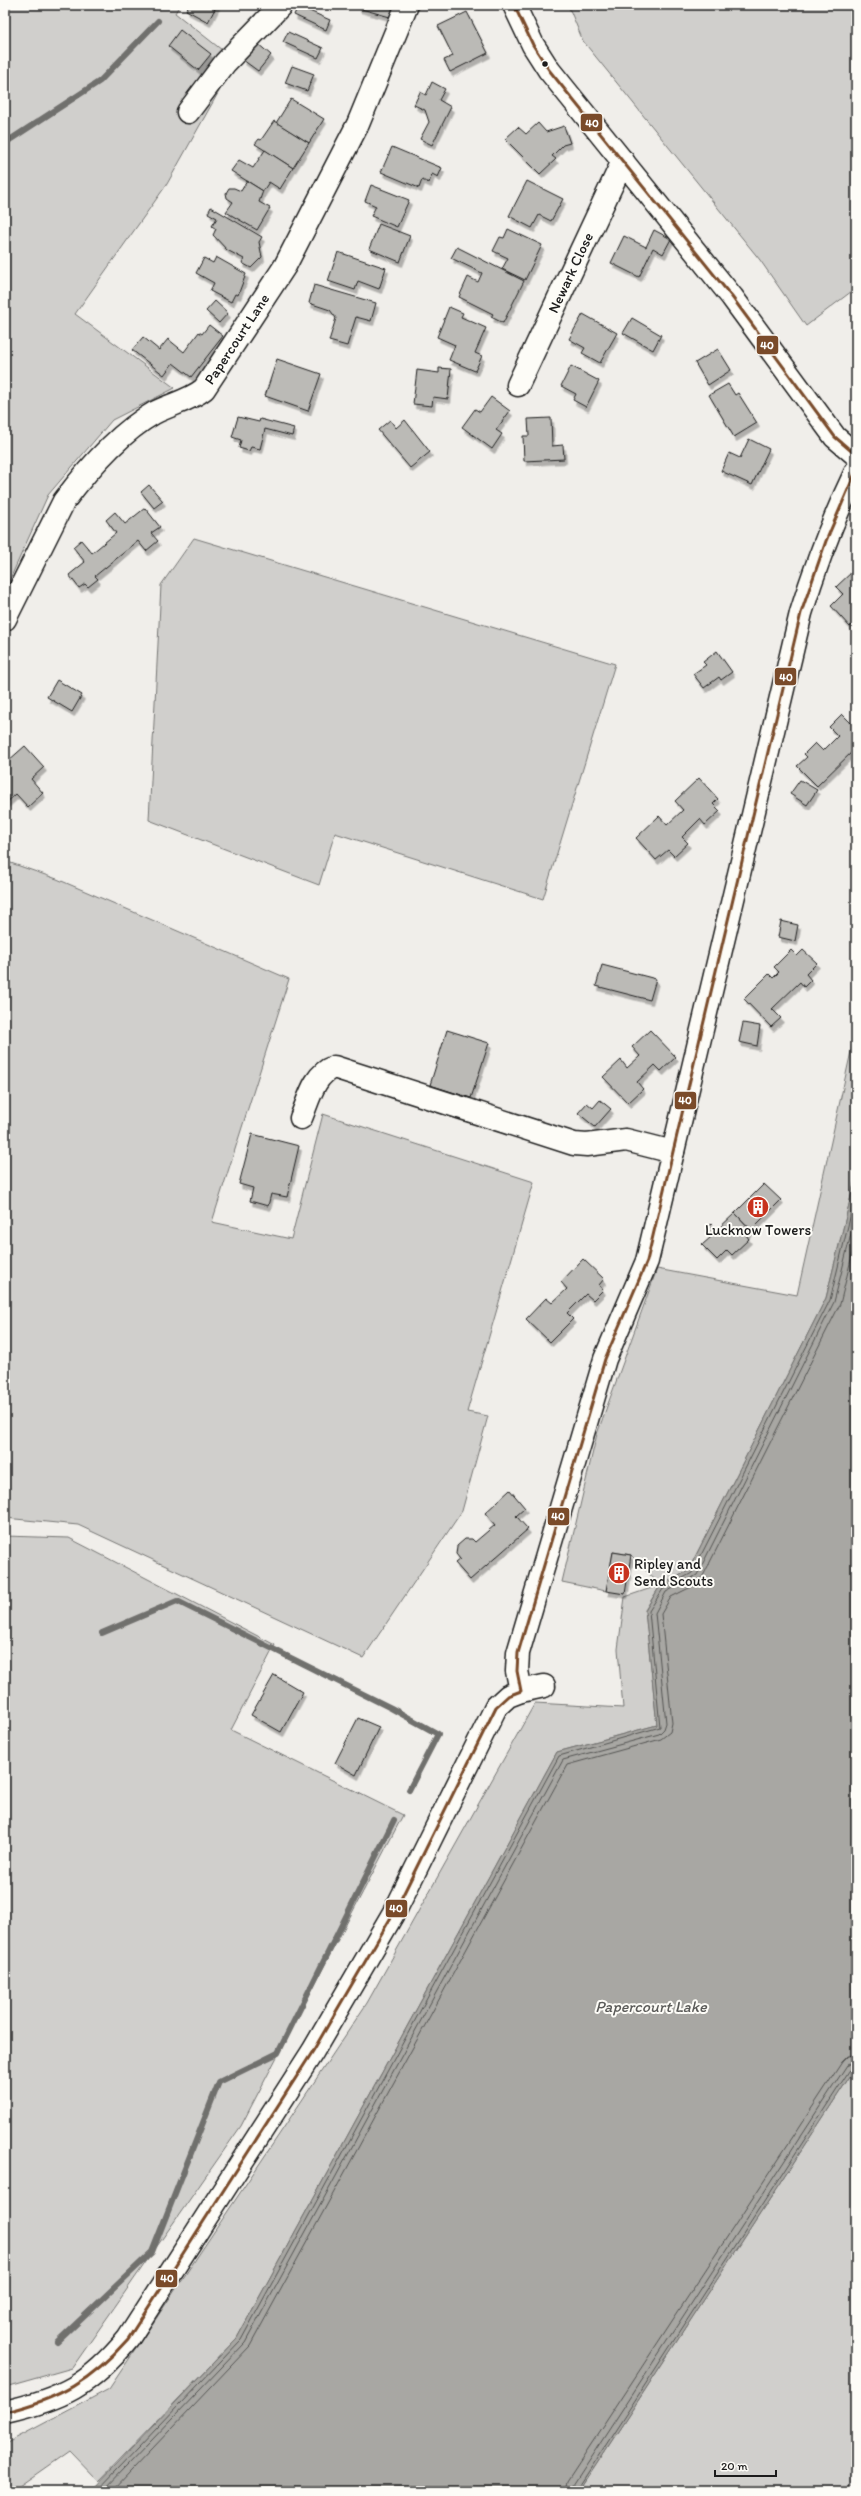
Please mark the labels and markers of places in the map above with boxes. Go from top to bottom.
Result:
unlabelled marker [540,59,550,69]
building icon: Lucknow Towers [745,1194,771,1220]
place label: Lucknow Towers [705,1221,811,1239]
place label: Ripley and Send Scouts [634,1555,714,1590]
building icon: Ripley and Send Scouts [606,1560,632,1586]

